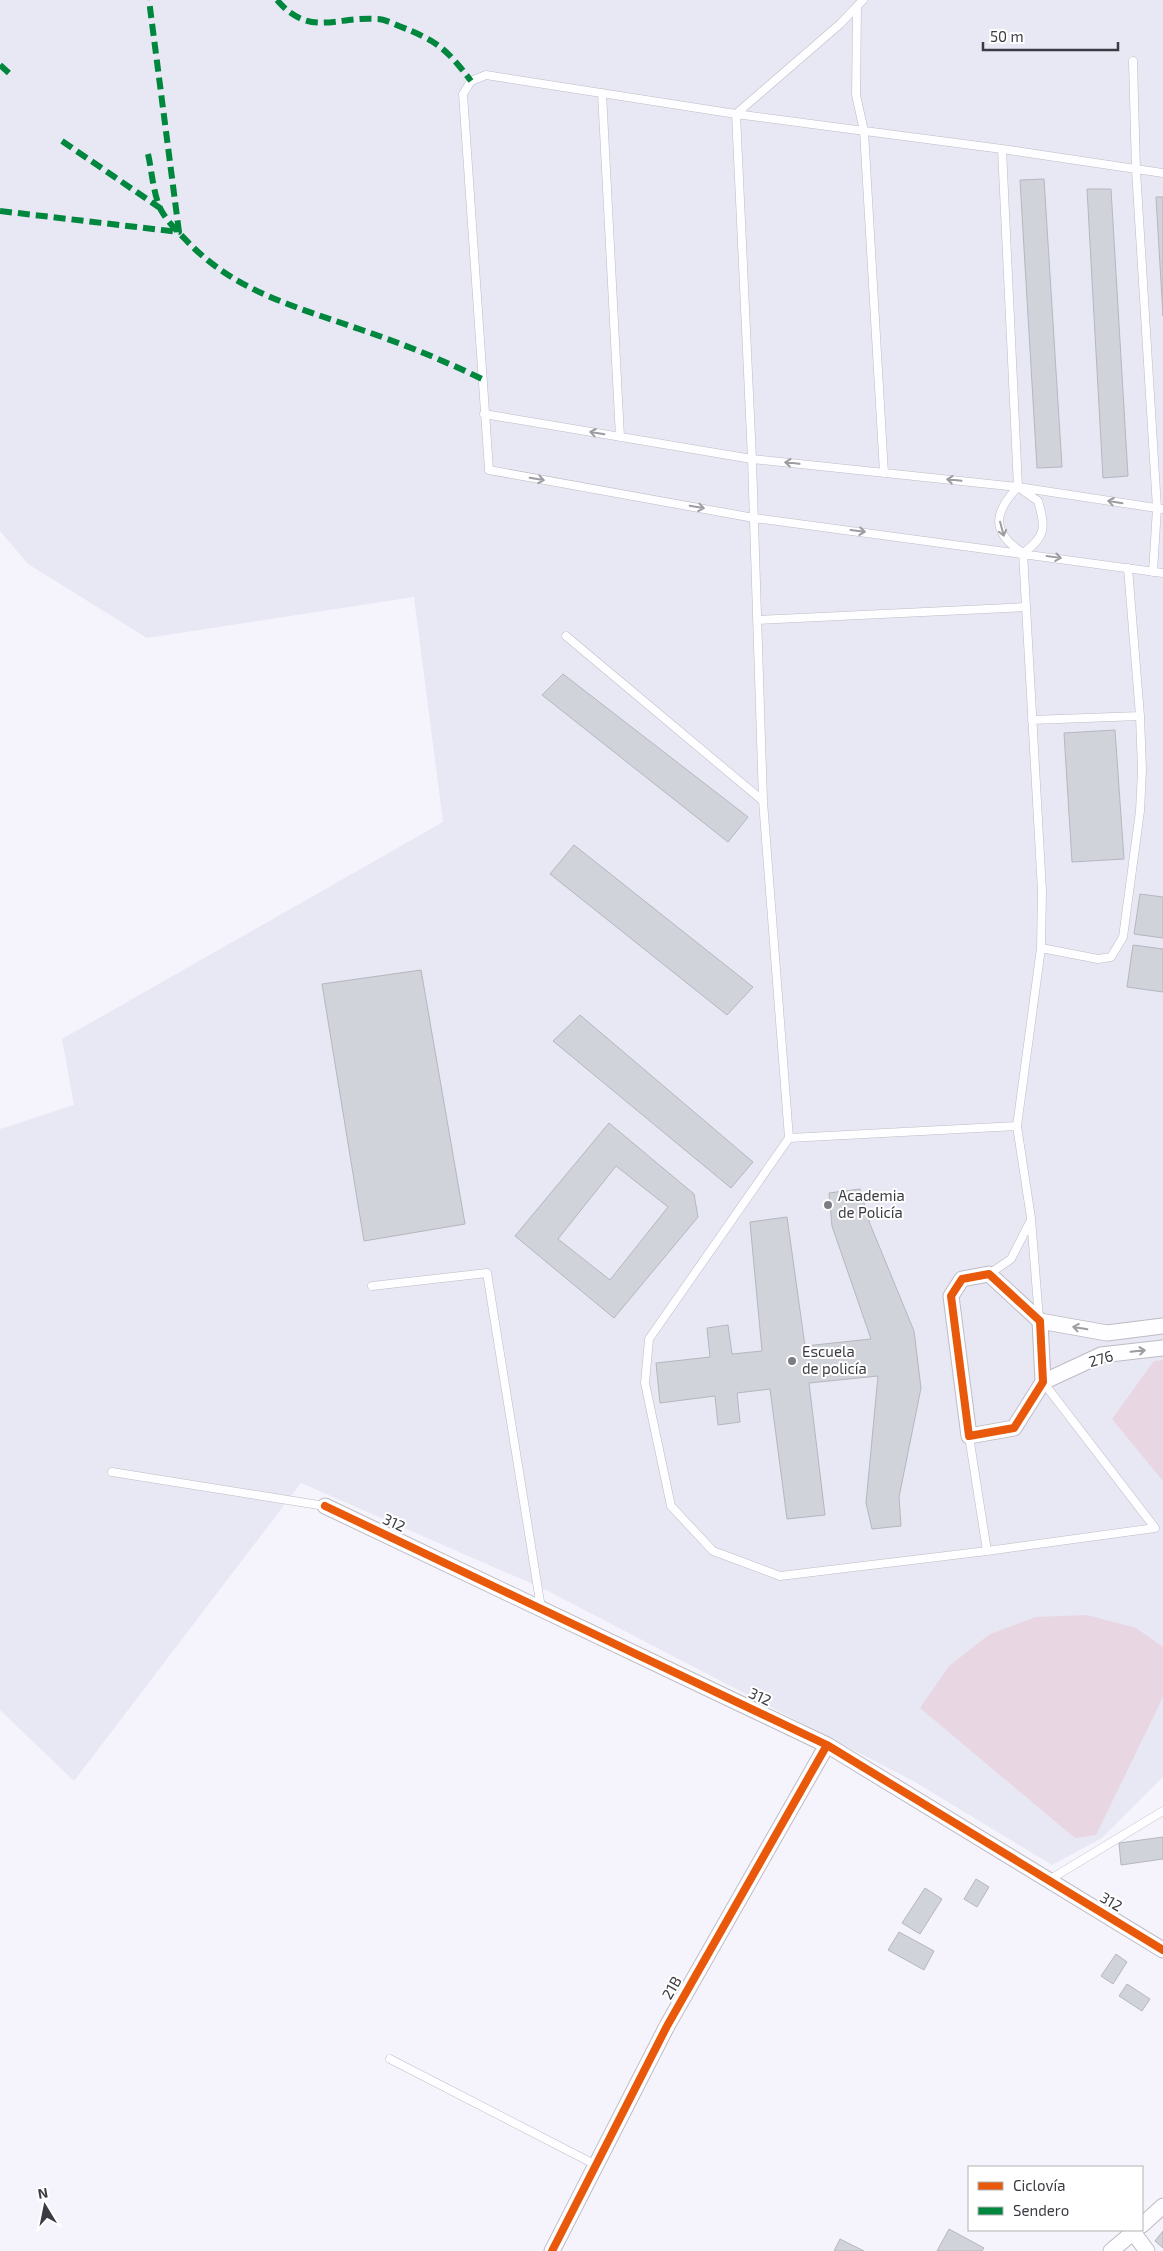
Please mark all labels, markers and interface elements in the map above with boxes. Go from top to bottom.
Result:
scale bar [983,20,1118,52]
text: 50 m [990,27,1024,45]
one-way arrow [589,428,605,438]
one-way arrow [785,458,801,468]
one-way arrow [529,474,545,484]
one-way arrow [946,475,962,485]
one-way arrow [1107,496,1123,506]
one-way arrow [689,503,705,513]
one-way arrow [998,520,1007,536]
one-way arrow [849,526,865,536]
one-way arrow [1045,552,1061,562]
place label: Academia de Policía [838,1186,905,1221]
marker: Academia de Policía [822,1199,834,1211]
one-way arrow [1072,1323,1088,1332]
place label: Escuela de policía [802,1342,867,1377]
street label: 276 [1086,1346,1115,1370]
one-way arrow [1130,1346,1146,1356]
marker: Escuela de policía [786,1355,798,1367]
street label: 312 [380,1509,409,1535]
street label: 312 [746,1683,775,1709]
street label: 312 [1097,1888,1126,1915]
street label: 21B [657,1973,685,2002]
legend [968,2166,1143,2231]
text: Ciclovía [1013,2176,1065,2194]
north arrow [20,2181,70,2231]
text: N [36,2183,49,2202]
text: Sendero [1013,2201,1069,2219]

